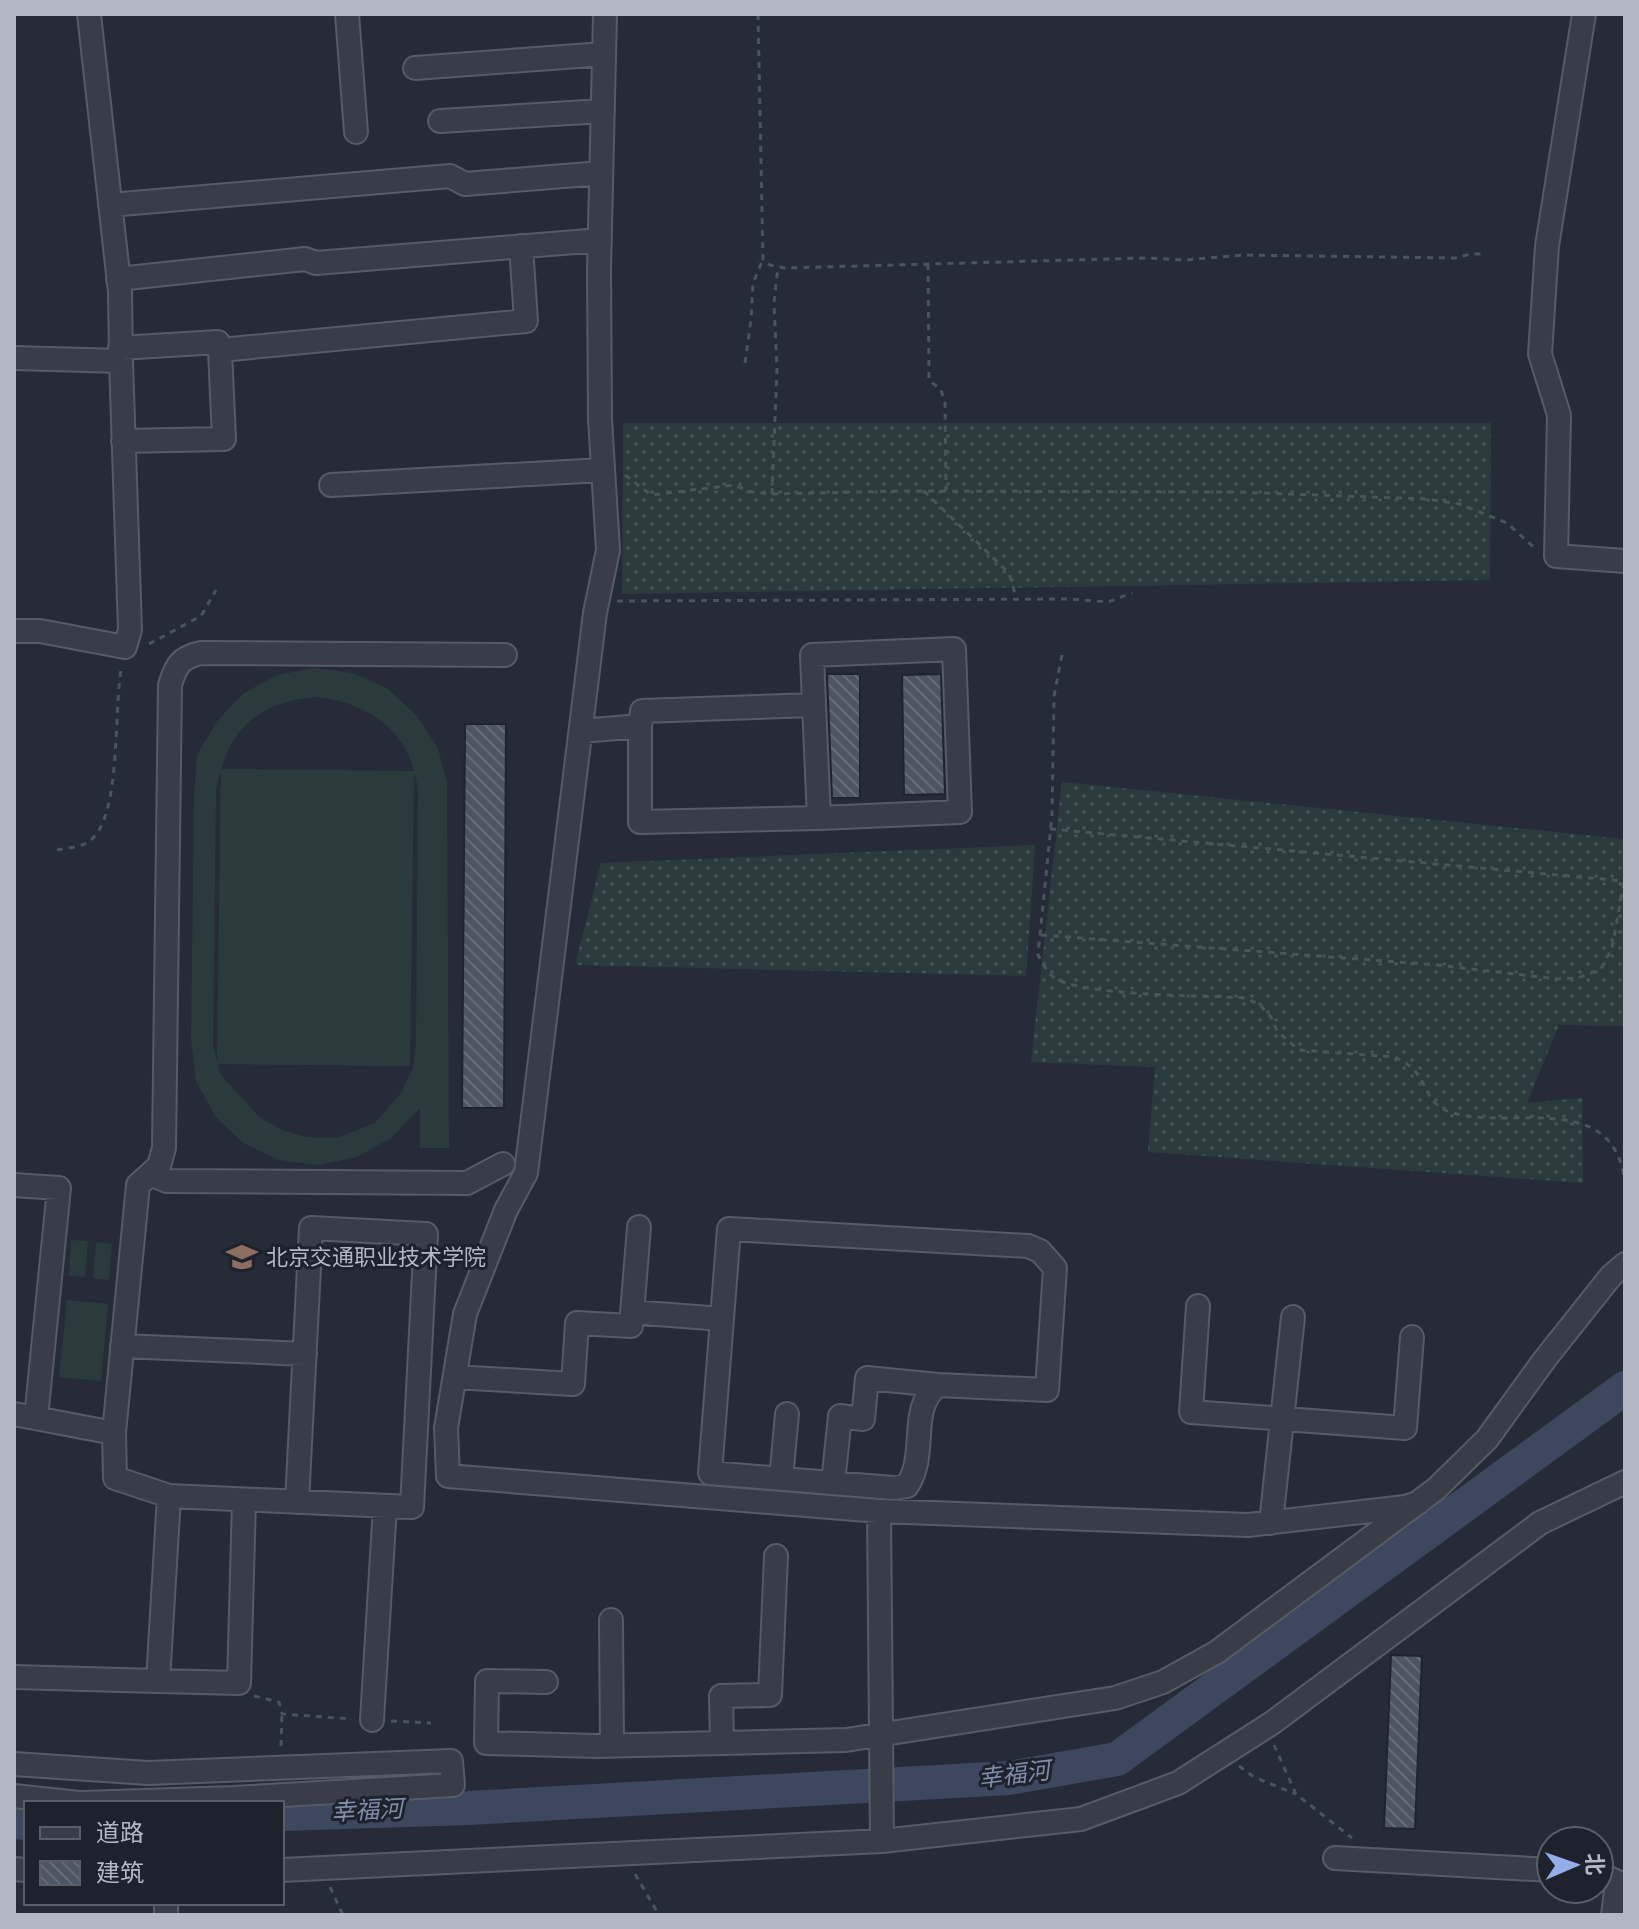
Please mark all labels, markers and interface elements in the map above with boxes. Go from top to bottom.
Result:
school or university icon: 北京交通职业技术学院 [225,1240,259,1274]
place label: 北京交通职业技术学院 [266,1244,486,1270]
water label: 幸福河 [977,1755,1055,1793]
water label: 幸福河 [330,1793,408,1826]
legend [24,1801,284,1905]
text: 道路 [96,1818,144,1847]
north arrow [1535,1825,1615,1905]
text: 北 [1582,1853,1608,1876]
text: 建筑 [96,1858,144,1887]

